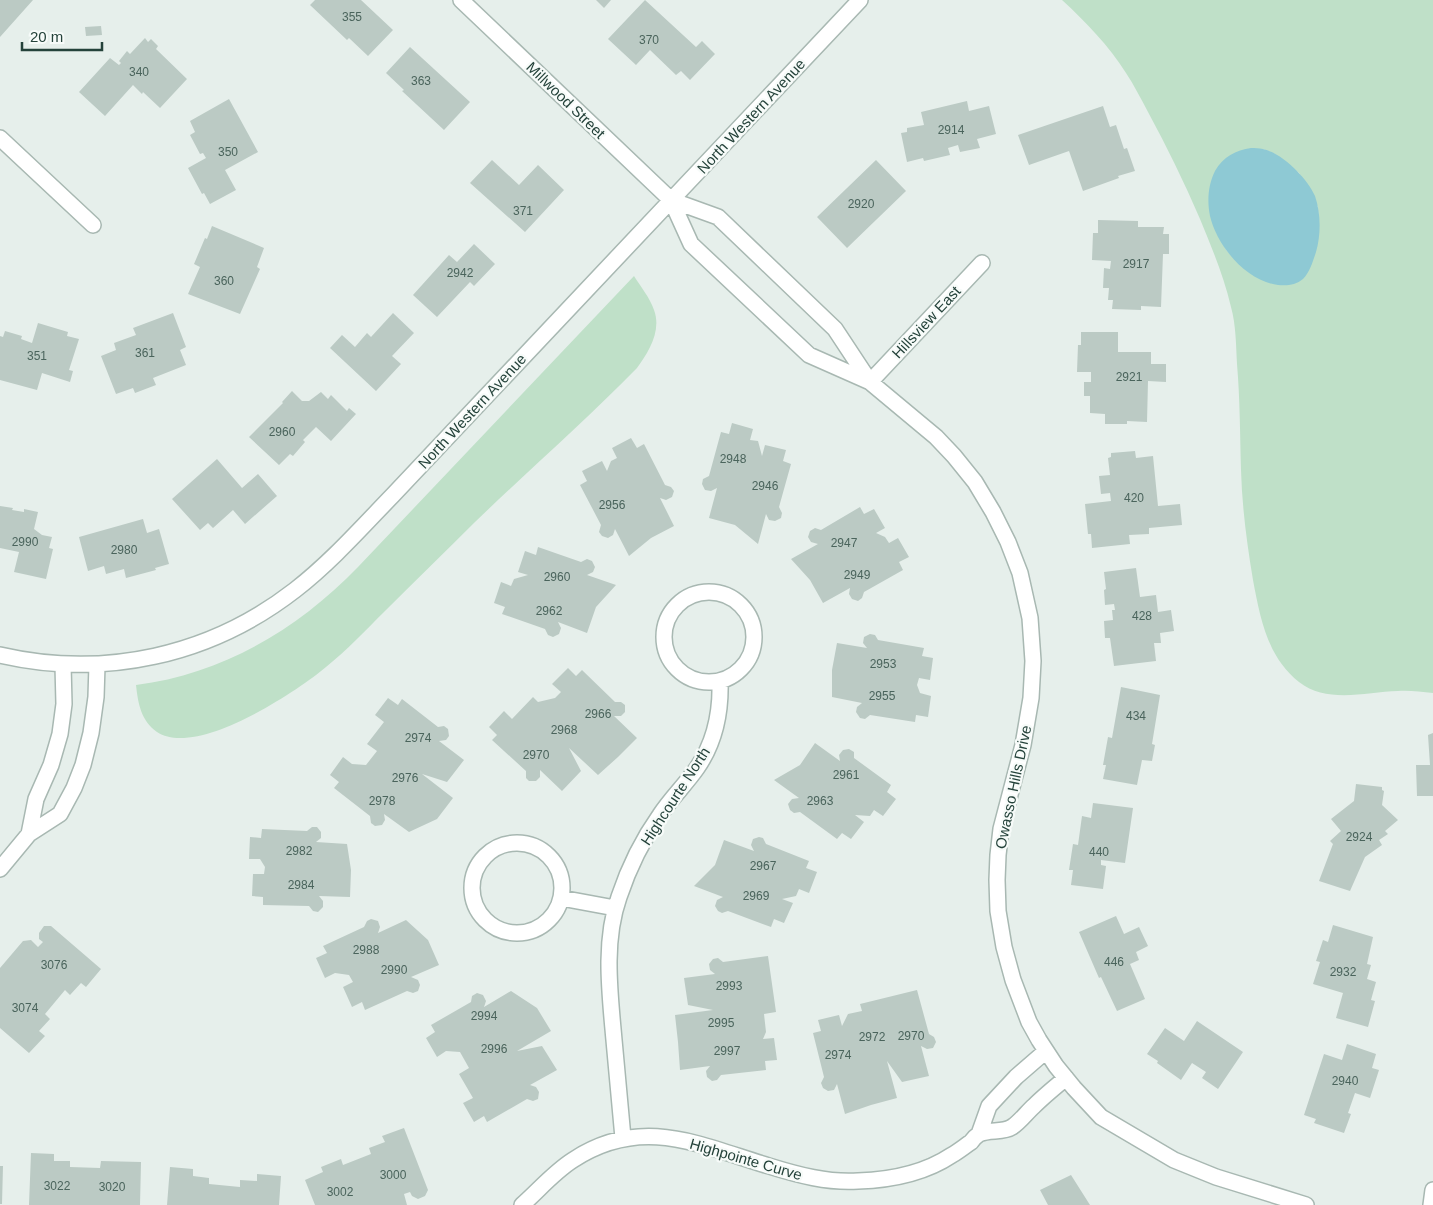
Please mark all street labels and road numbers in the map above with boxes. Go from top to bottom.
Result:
street label: North Western Avenue [694,55,808,177]
street label: Millwood Street [523,58,609,142]
street label: Hillsview East [888,282,964,362]
street label: North Western Avenue [415,350,529,472]
street label: Owasso Hills Drive [992,724,1034,850]
street label: Highcourte North [637,744,713,848]
street label: Highpointe Curve [688,1135,804,1183]

